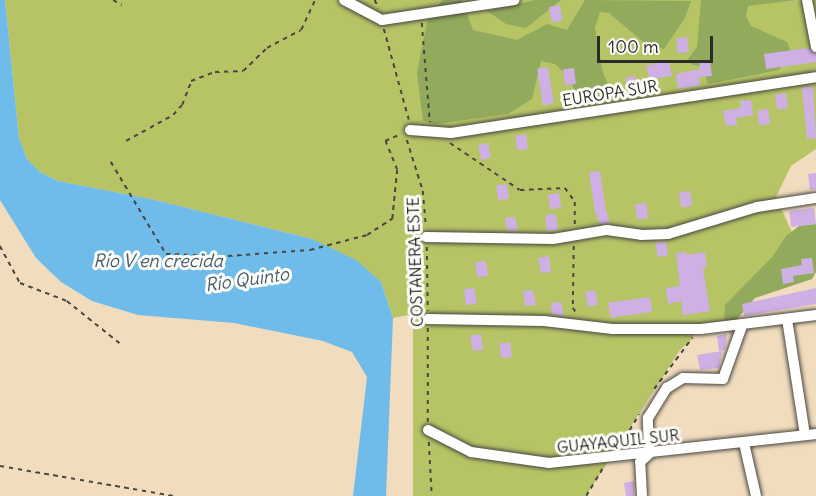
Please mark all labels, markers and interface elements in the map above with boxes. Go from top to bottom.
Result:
scale bar [600,24,716,62]
text: 100 m [608,35,659,58]
street label: EUROPA SUR [561,76,659,110]
street label: COSTANERA ESTE [403,197,427,327]
water label: Río V en crecida [93,250,223,272]
water label: Río Quinto [204,263,290,297]
street label: GUAYAQUIL SUR [556,425,680,457]

